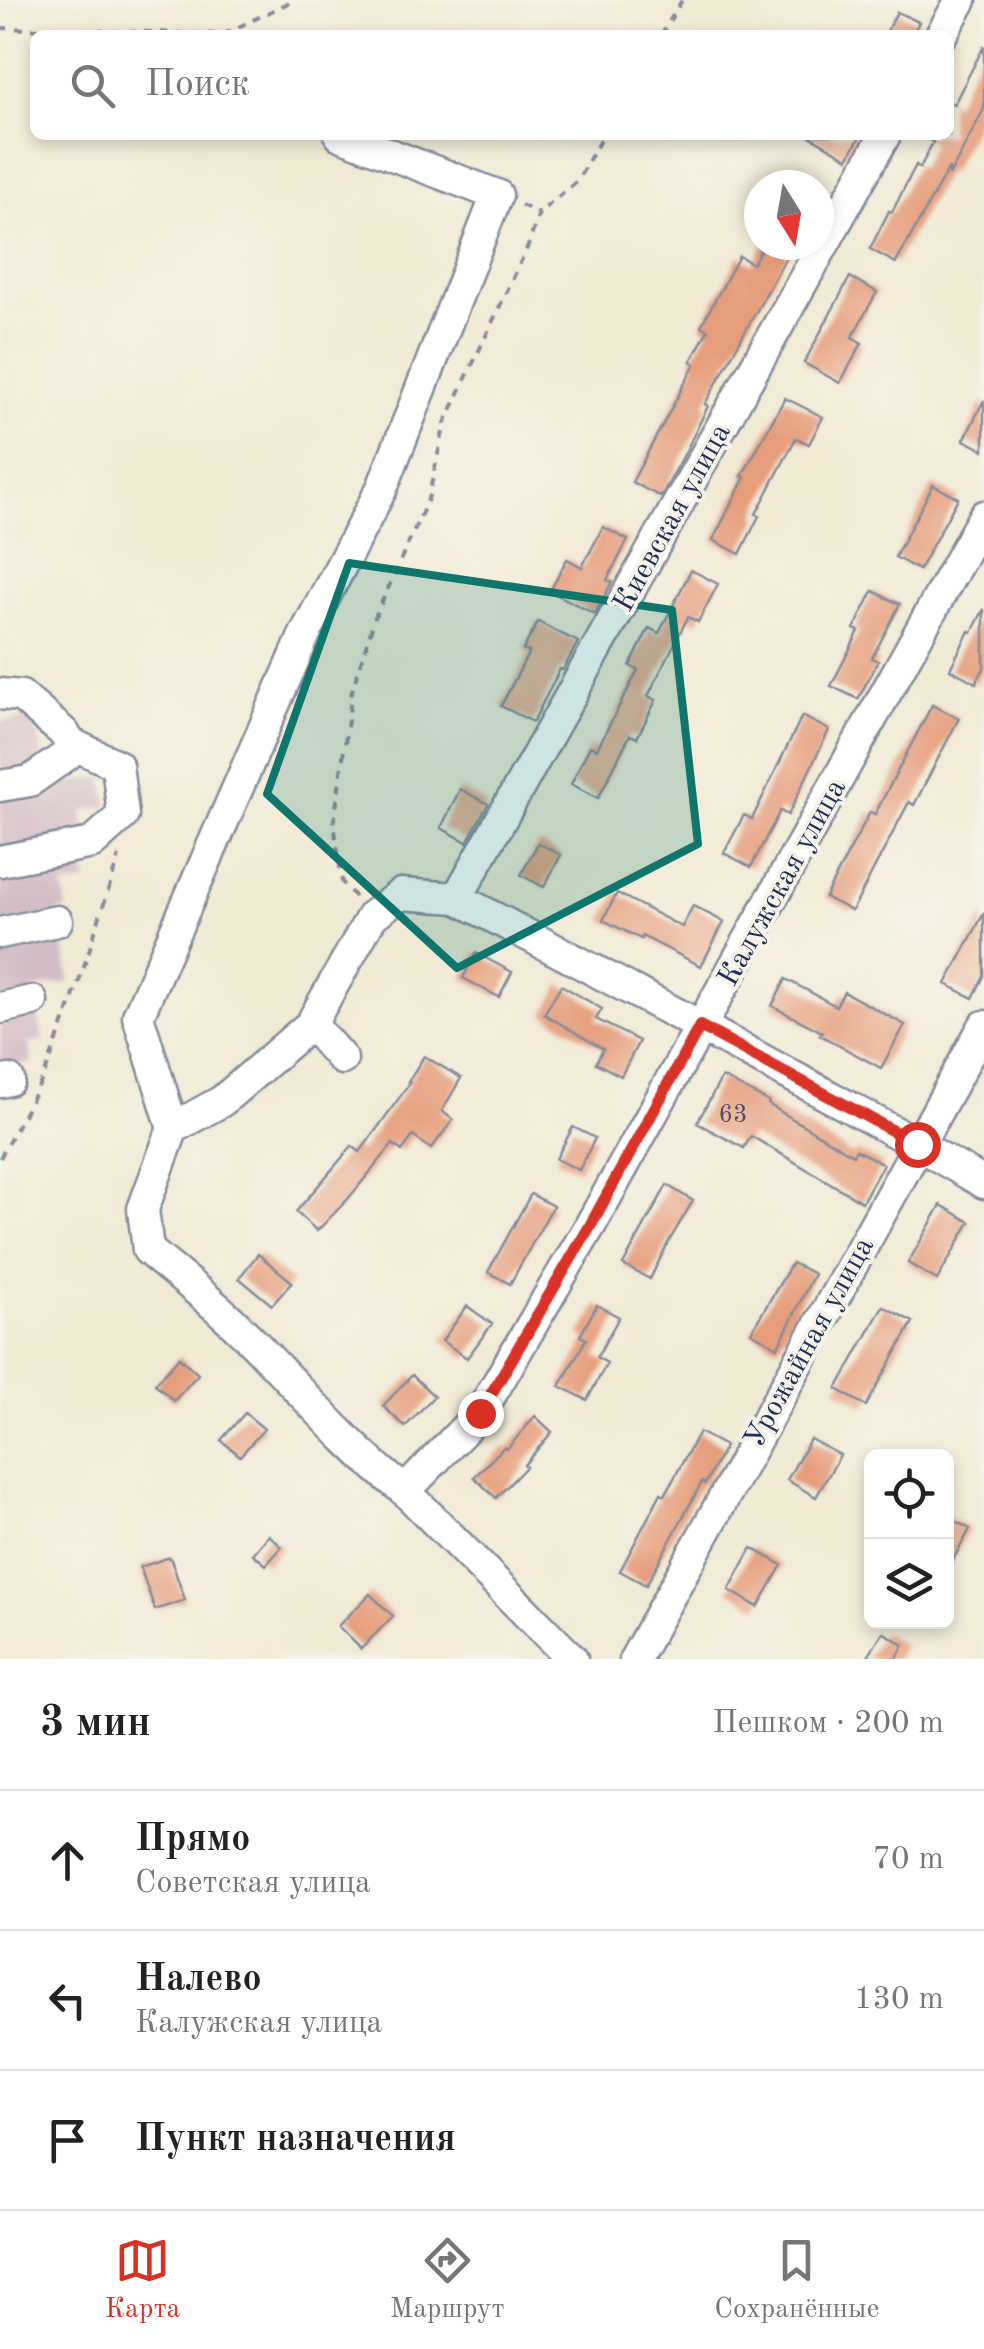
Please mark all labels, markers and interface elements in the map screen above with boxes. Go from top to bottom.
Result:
search box [30,30,954,140]
icon: search [65,58,120,113]
text: Поиск [145,66,250,104]
north arrow [744,170,834,260]
street label: Киевская улица [609,419,737,617]
street label: Калужская улица [713,774,852,992]
house number: 63 [718,1103,748,1128]
route start [895,1122,941,1168]
street label: Урожайная улица [740,1233,880,1453]
route end [458,1391,504,1437]
map controls [864,1449,954,1629]
button: locate [864,1449,954,1539]
button: layers [864,1539,954,1629]
text: 3 мин [40,1703,151,1745]
text: Пешком · 200 m [712,1708,944,1740]
text: Прямо [135,1821,250,1859]
icon: ahead [40,1833,95,1888]
text: 70 m [873,1844,944,1876]
text: Советская улица [135,1868,371,1900]
text: Налево [135,1961,262,1999]
icon: left [40,1973,95,2028]
text: 130 m [854,1984,944,2016]
text: Калужская улица [135,2008,382,2040]
icon: arrive [40,2113,95,2168]
text: Пункт назначения [135,2121,456,2159]
tab: Карта [105,2233,180,2328]
tab: Маршрут [390,2233,505,2328]
tab: Сохранённые [714,2233,879,2328]

